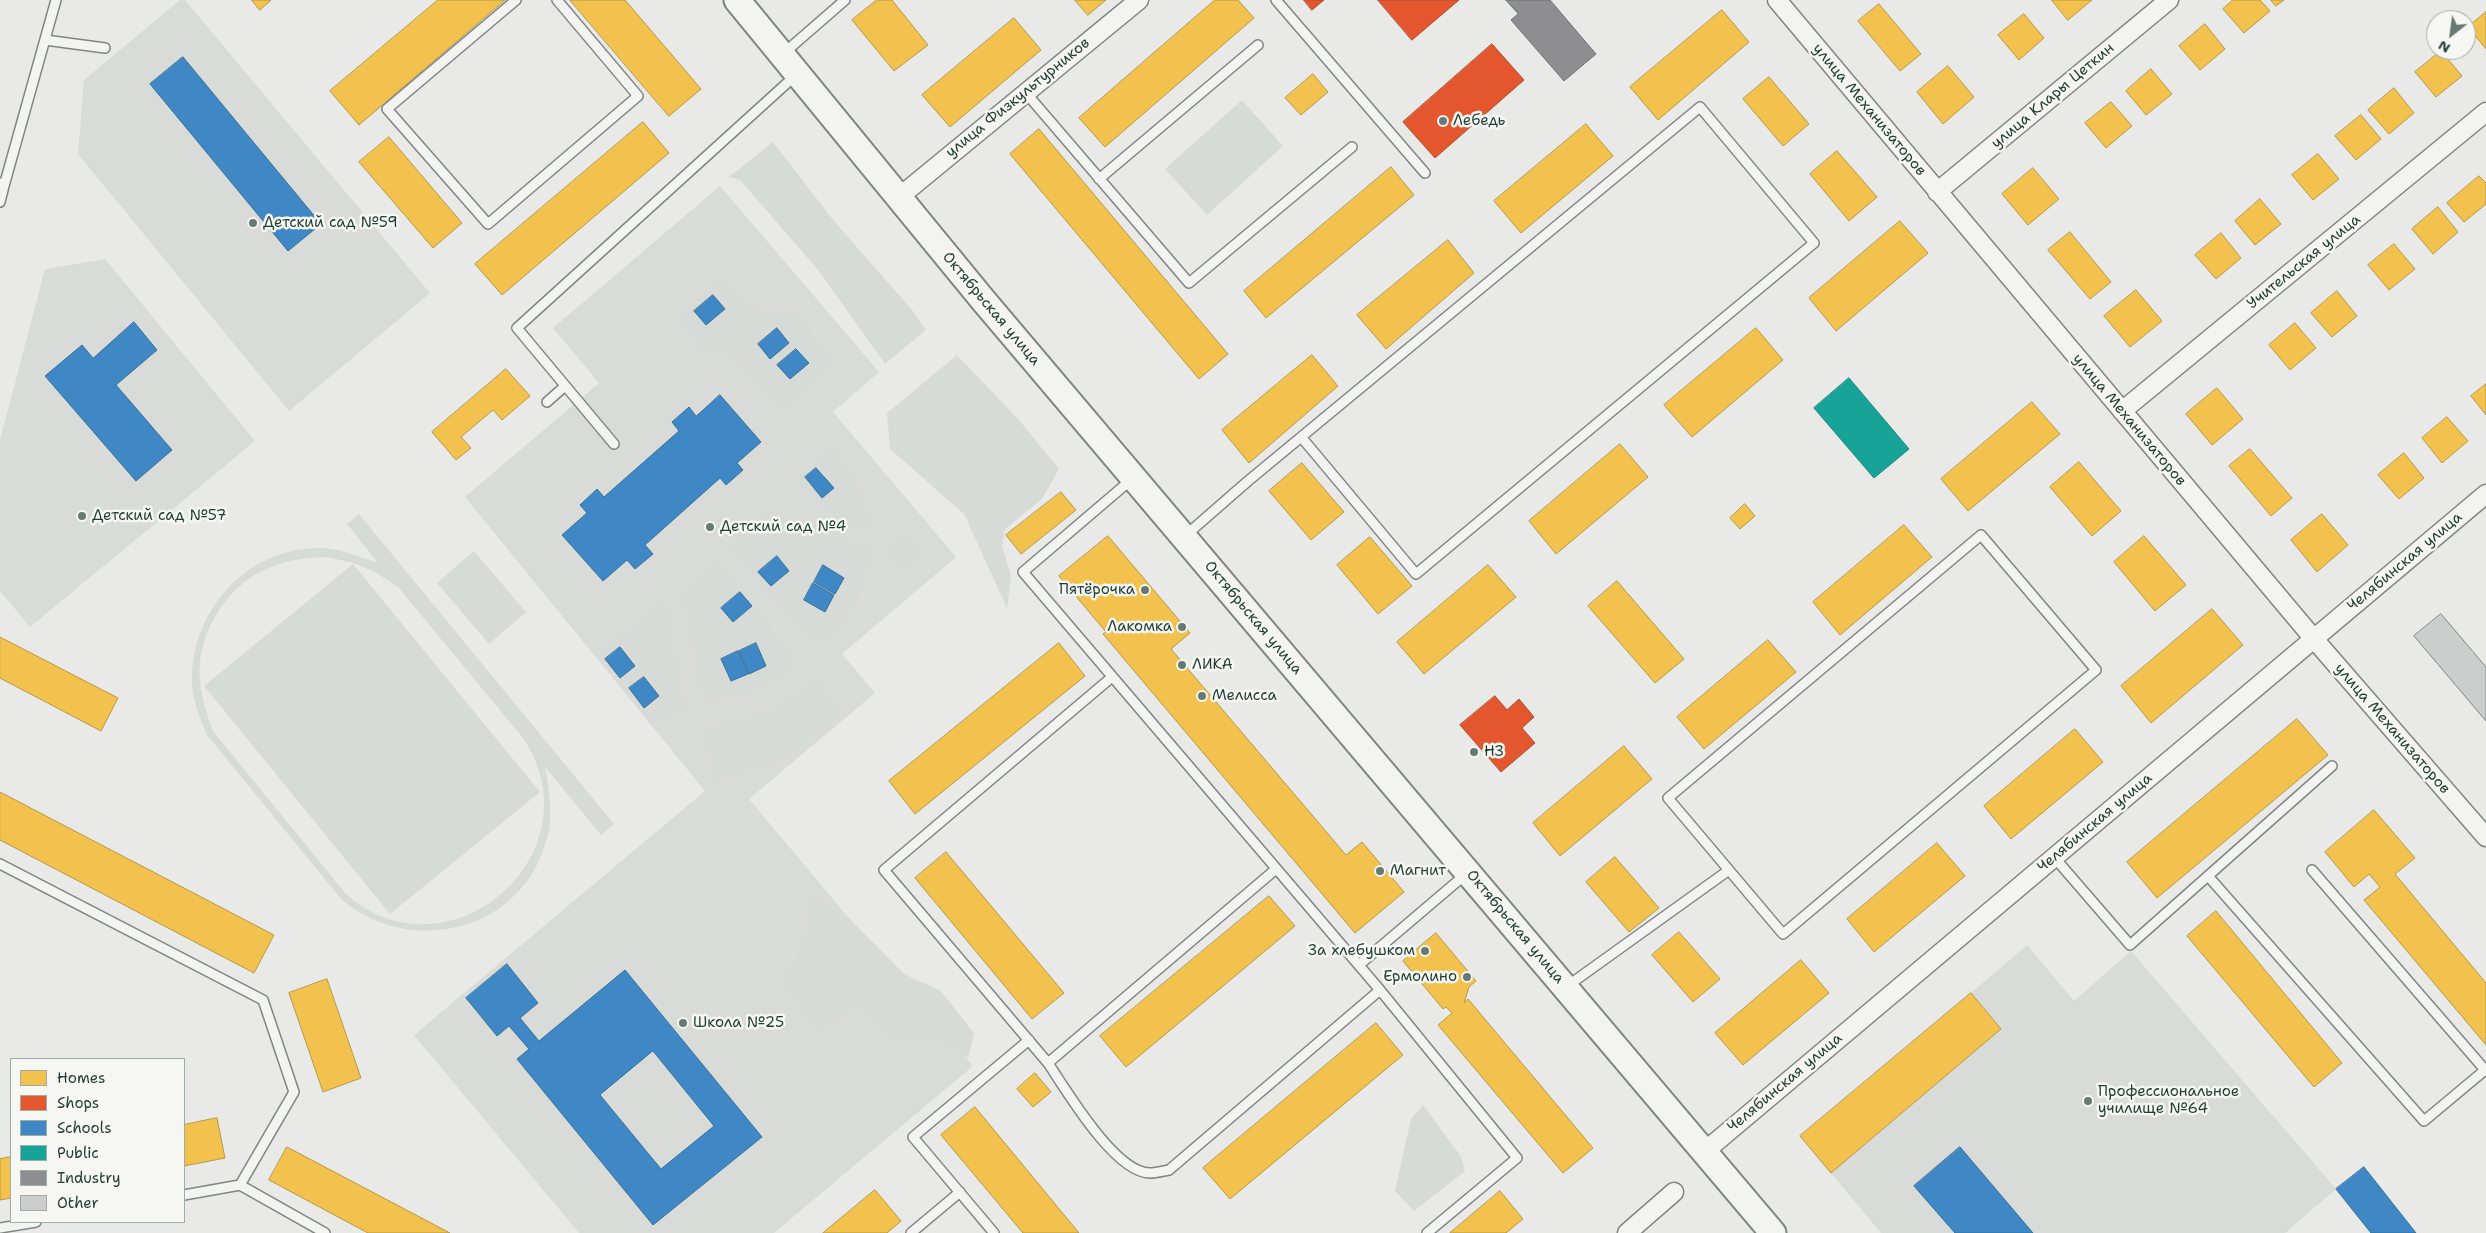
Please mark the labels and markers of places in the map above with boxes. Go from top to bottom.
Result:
place label: Лебедь [1453,112,1505,130]
marker: Лебедь [1437,115,1449,127]
place label: Детский сад №59 [263,214,398,232]
marker: Детский сад №59 [247,217,259,229]
place label: Детский сад №57 [92,507,227,525]
marker: Детский сад №57 [76,510,88,522]
place label: Детский сад №4 [720,518,846,536]
marker: Детский сад №4 [704,521,716,533]
place label: Пятёрочка [1059,581,1135,599]
marker: Пятёрочка [1139,584,1151,596]
place label: Лакомка [1107,618,1172,636]
marker: Лакомка [1176,621,1188,633]
place label: ЛИКА [1192,656,1233,674]
marker: ЛИКА [1176,659,1188,671]
place label: Мелисса [1212,687,1277,705]
marker: Мелисса [1196,690,1208,702]
place label: НЗ [1484,743,1504,761]
marker: НЗ [1468,746,1480,758]
place label: Магнит [1390,862,1446,880]
marker: Магнит [1374,865,1386,877]
place label: За хлебушком [1308,942,1415,960]
marker: За хлебушком [1419,945,1431,957]
place label: Ермолино [1383,968,1457,986]
marker: Ермолино [1461,971,1473,983]
place label: Школа №25 [693,1014,784,1032]
marker: Школа №25 [677,1017,689,1029]
place label: Профессиональное училище №64 [2098,1083,2239,1118]
marker: Профессиональное училище №64 [2082,1095,2094,1107]

